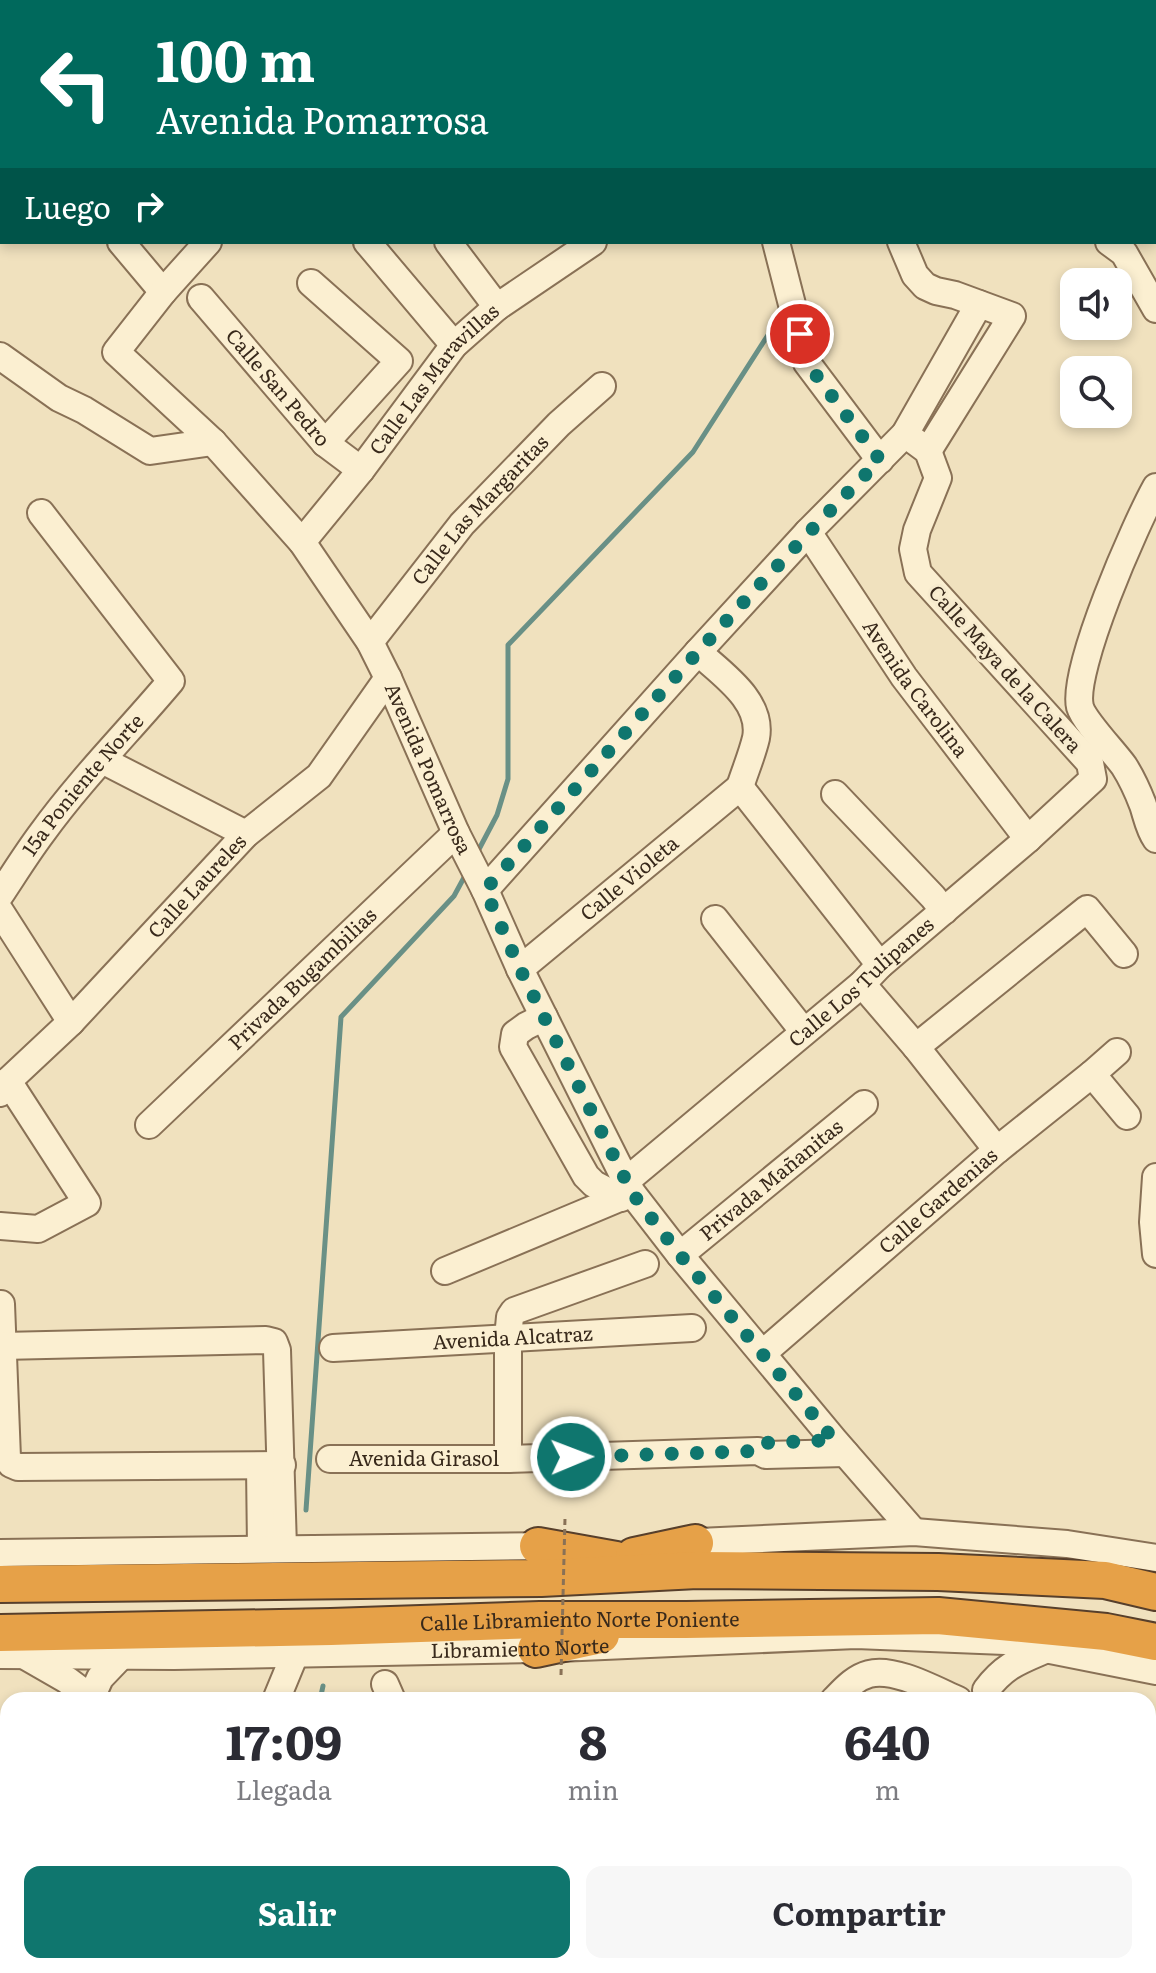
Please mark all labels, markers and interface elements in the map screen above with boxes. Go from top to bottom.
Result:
text: 100 m [156,16,315,99]
icon: left [24,32,128,136]
text: Avenida Pomarrosa [156,92,489,145]
text: Luego [24,184,111,228]
icon: right [127,184,171,228]
map controls [1060,268,1132,428]
button: sound [1060,268,1132,340]
street label: Calle Las Maravillas [360,295,505,460]
pin [766,300,834,368]
icon: arrive [778,312,822,356]
street label: Calle San Pedro [220,321,338,452]
button: search [1060,356,1132,428]
street label: Calle Las Margaritas [403,427,554,590]
street label: Calle Maya de la Calera [923,577,1090,758]
street label: Avenida Carolina [857,613,977,763]
street label: Avenida Pomarrosa [379,677,481,859]
street label: 15a Poniente Norte [13,706,149,861]
street label: Calle Laureles [140,826,252,944]
street label: Calle Violeta [572,827,684,927]
street label: Privada Bugambilias [220,899,382,1055]
street label: Calle Los Tulipanes [781,909,939,1053]
street label: Privada Mañanitas [692,1111,848,1247]
street label: Calle Gardenias [871,1139,1003,1260]
street label: Avenida Alcatraz [432,1317,594,1355]
position arrow [529,1415,613,1499]
street label: Avenida Girasol [349,1442,499,1472]
street label: Calle Libramiento Norte Poniente [420,1602,740,1637]
street label: Libramiento Norte [430,1629,610,1664]
text: 17:09 [225,1704,342,1775]
text: 8 [579,1704,607,1775]
text: 640 [844,1704,931,1775]
text: Llegada [236,1769,332,1808]
text: min [568,1769,619,1808]
text: m [875,1769,900,1808]
button: Salir [24,1866,570,1958]
button: Compartir [586,1866,1132,1958]

